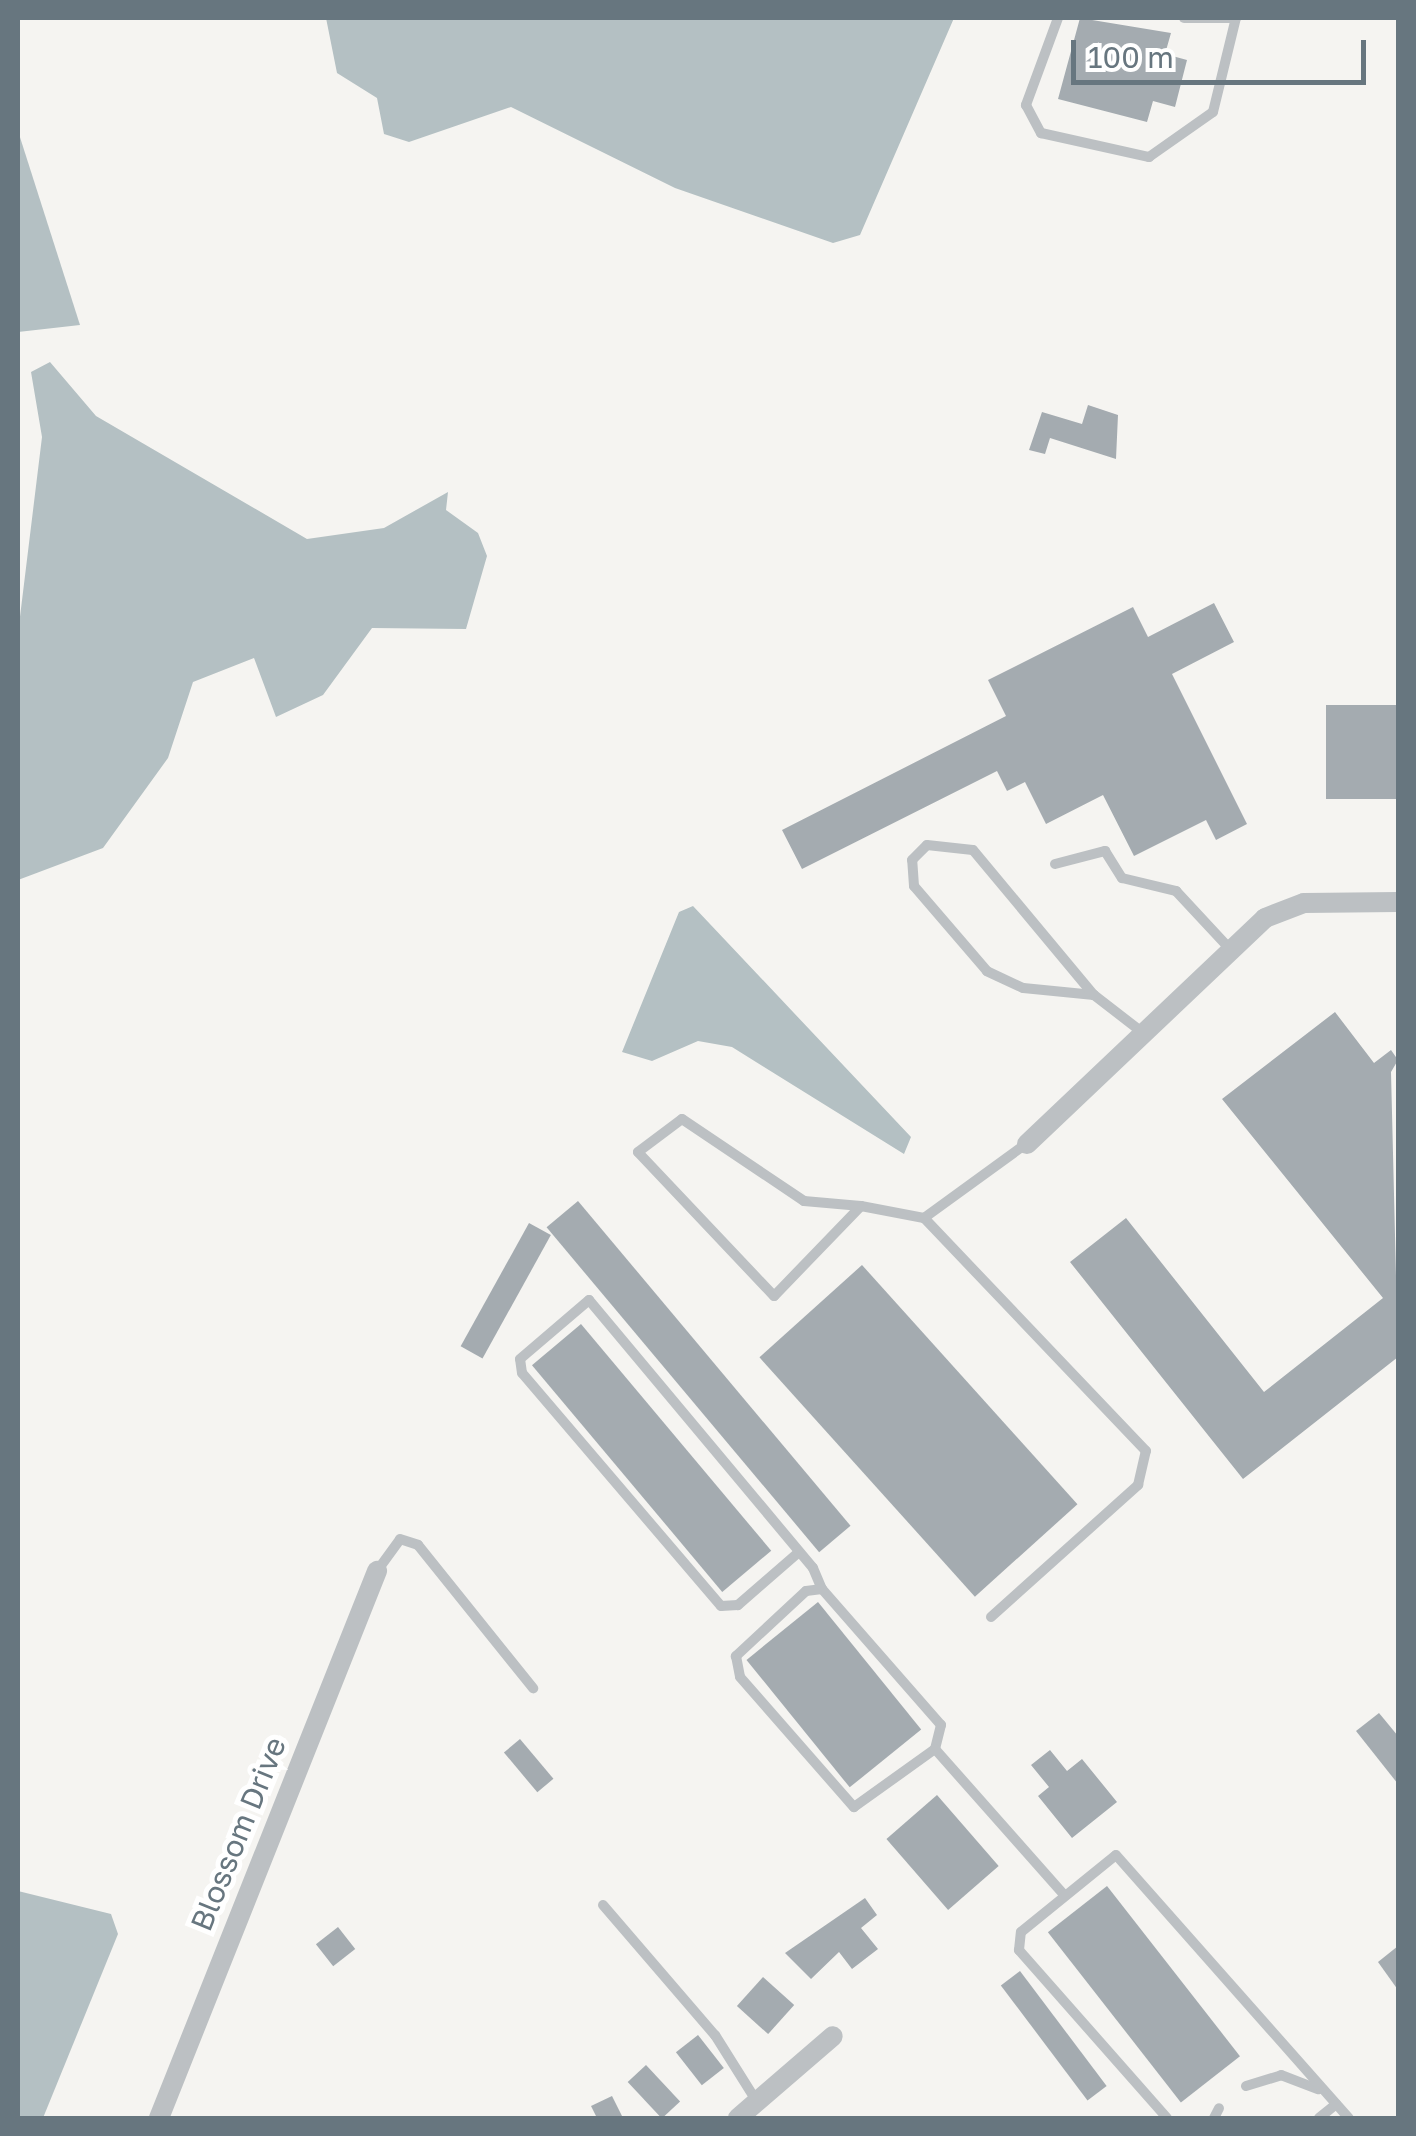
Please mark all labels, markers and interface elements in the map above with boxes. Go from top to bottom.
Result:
scale bar [1076,20,1371,82]
text: 100 m [1088,39,1174,75]
street label: Blossom Drive [183,1732,293,1936]

